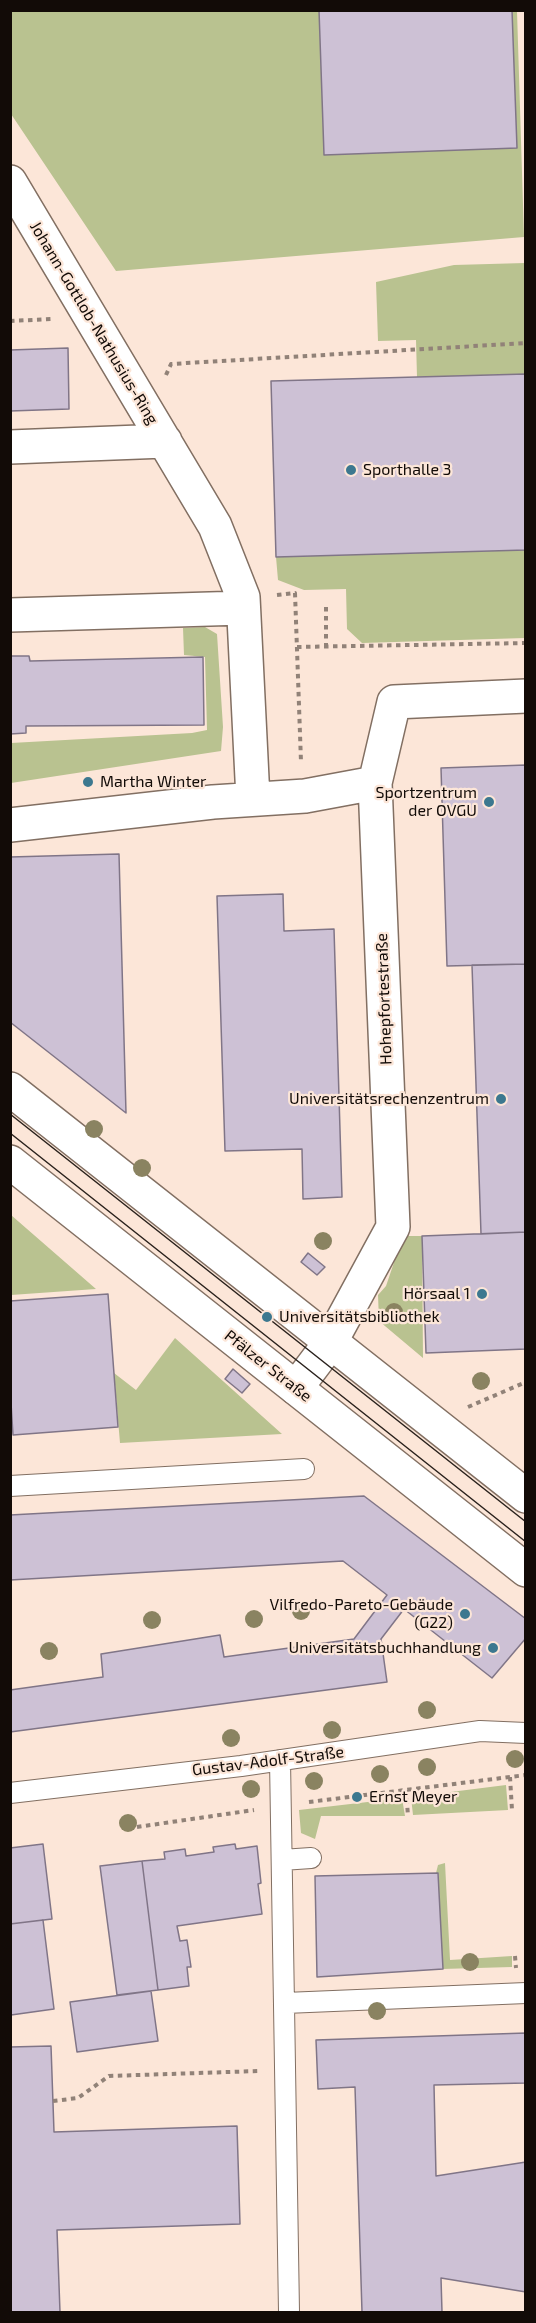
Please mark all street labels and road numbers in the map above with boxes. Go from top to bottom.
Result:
street label: Johann-Gottlob-Nathusius-Ring [26,218,162,428]
street label: Hohepfortestraße [372,933,396,1065]
street label: Pfälzer Straße [221,1326,315,1406]
street label: Gustav-Adolf-Straße [191,1742,345,1780]

